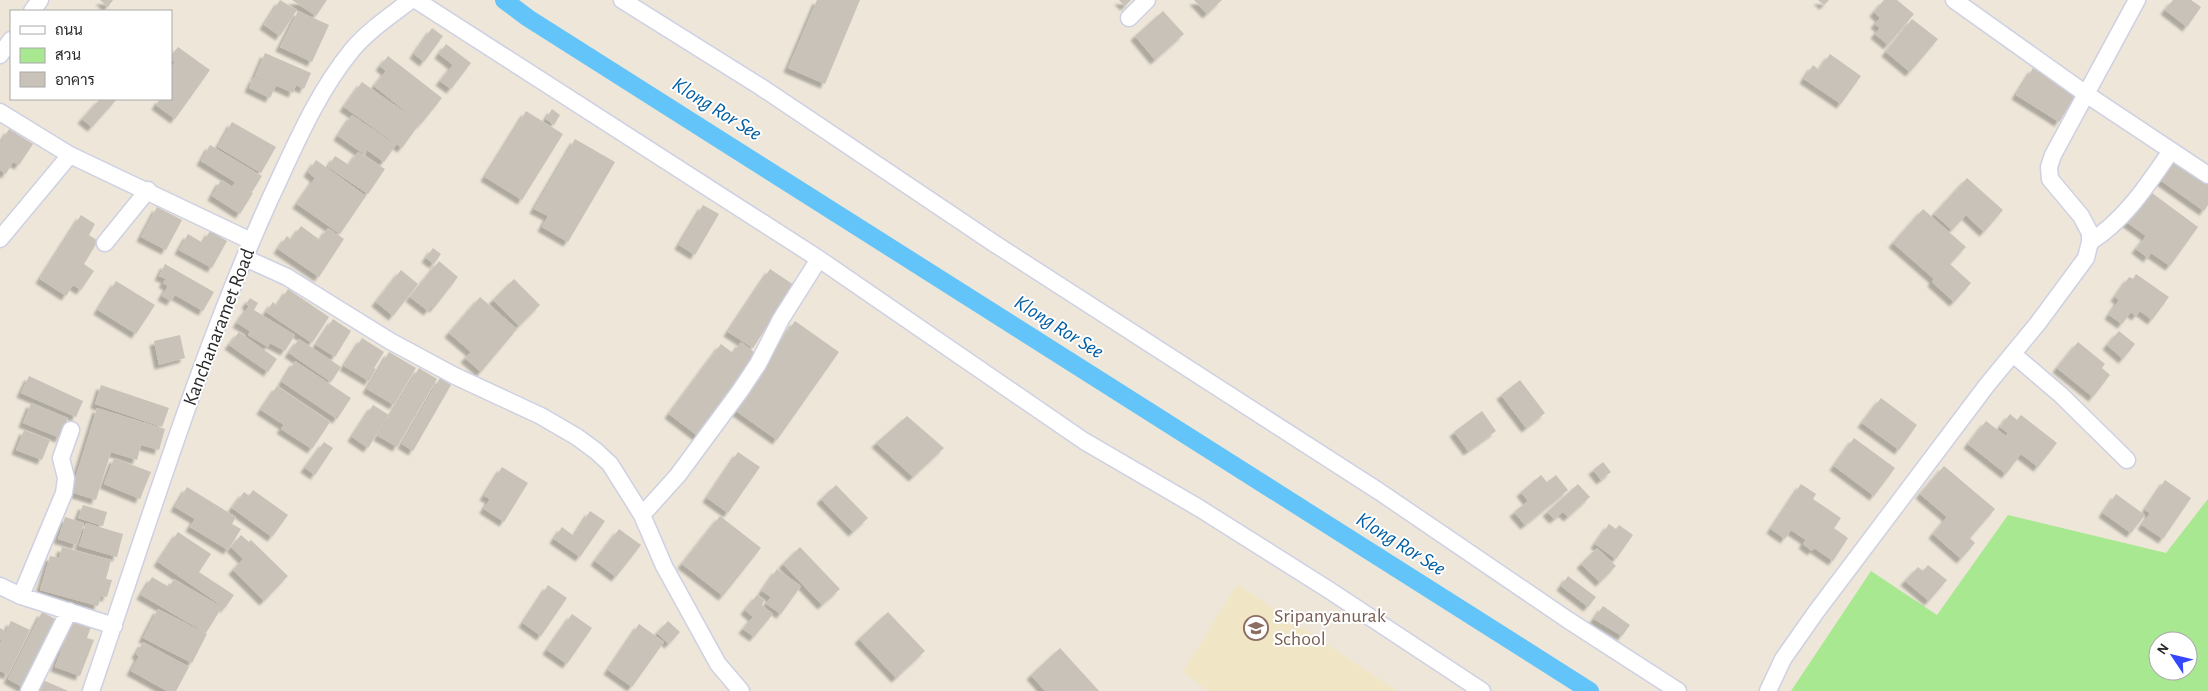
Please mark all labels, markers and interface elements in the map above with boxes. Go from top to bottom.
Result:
legend [10,10,172,100]
text: ถนน [55,23,83,38]
text: สวน [55,48,81,63]
text: อาคาร [55,73,95,88]
water label: Klong Ror See [669,73,765,145]
street label: Kanchanaramet Road [180,246,258,408]
water label: Klong Ror See [1011,291,1107,363]
water label: Klong Ror See [1353,508,1449,580]
place label: Sripanyanurak School [1274,606,1386,649]
school or university icon: Sripanyanurak School [1243,615,1269,641]
north arrow [2148,631,2198,681]
text: N [2155,641,2172,657]

